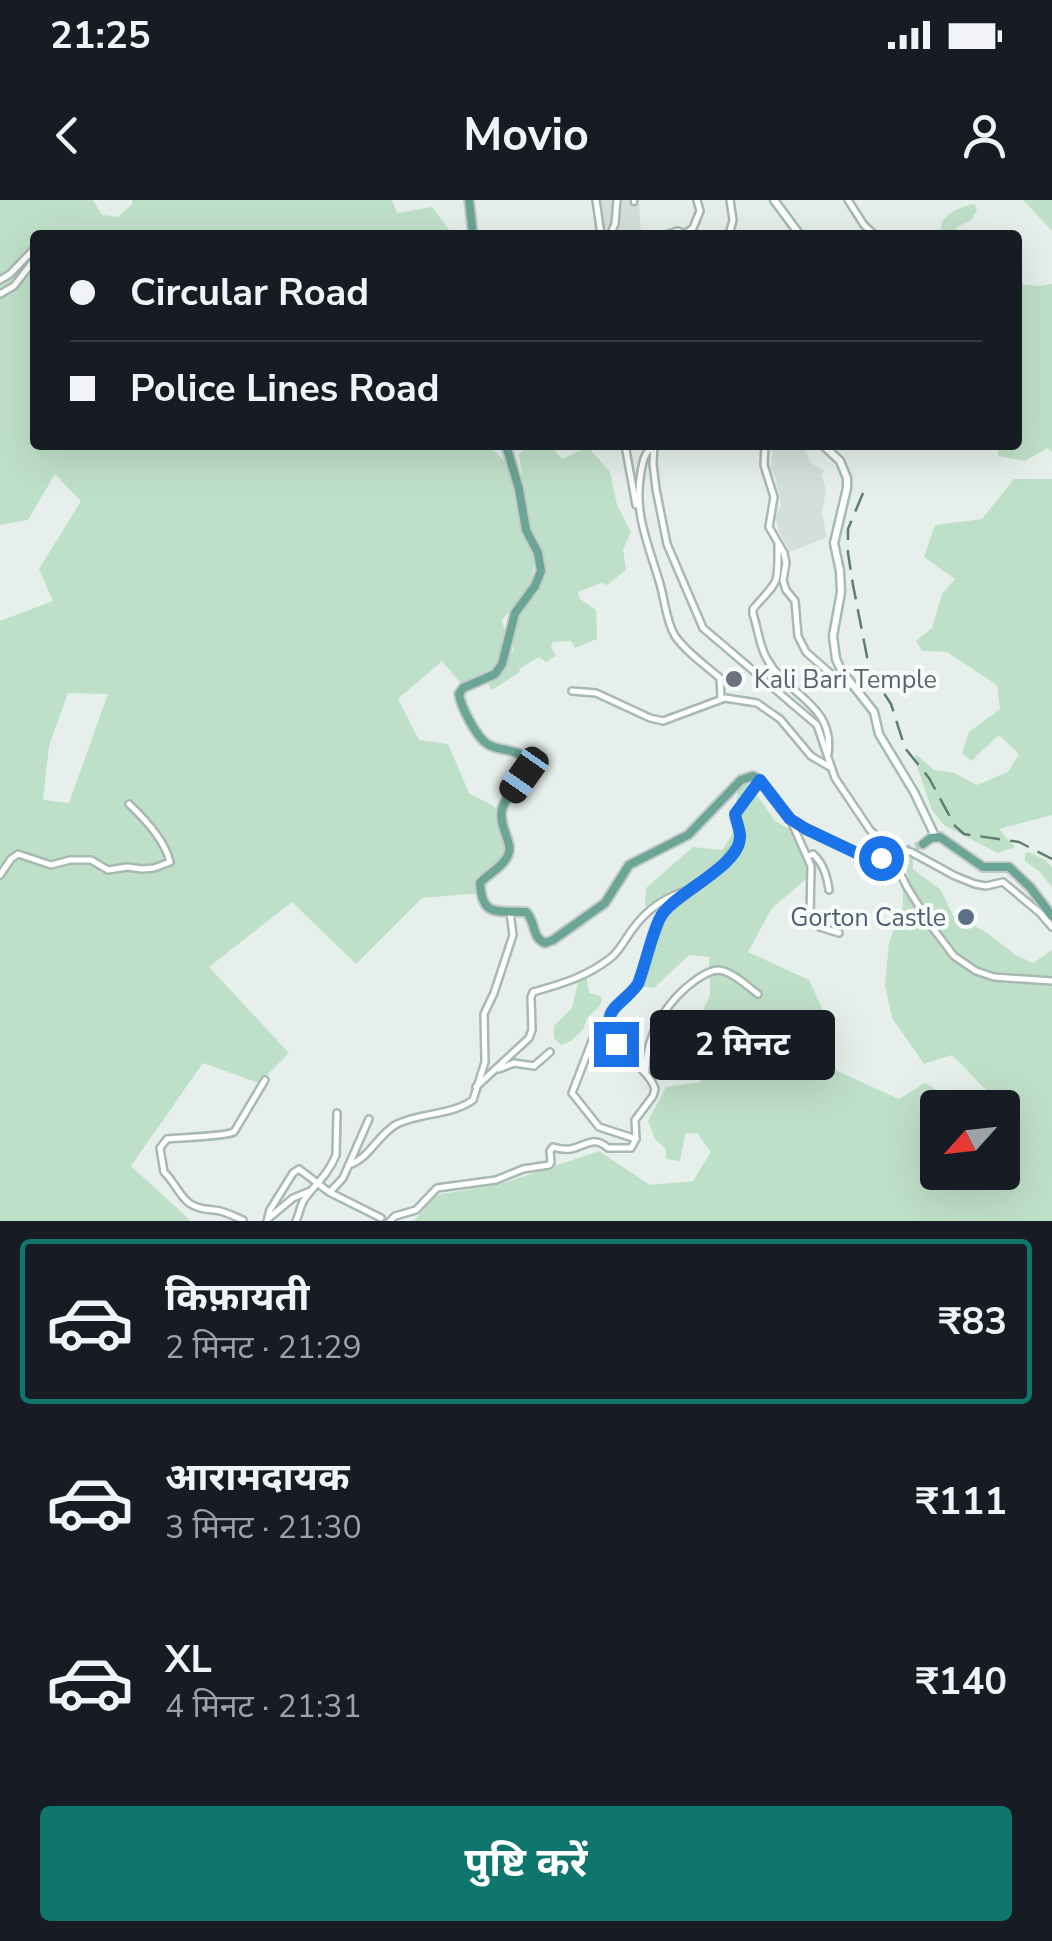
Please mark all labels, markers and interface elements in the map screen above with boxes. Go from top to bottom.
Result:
text: 21:25 [50,10,151,61]
text: Movio [463,105,589,166]
icon: back [40,108,95,163]
icon: person [957,108,1012,163]
text: Circular Road [130,267,369,318]
text: Police Lines Road [130,363,440,414]
place label: Kali Bari Temple [754,663,937,697]
marker: Kali Bari Temple [723,668,745,690]
car [495,742,553,808]
route start [859,836,904,881]
place label: Gorton Castle [790,901,946,935]
marker: Gorton Castle [955,906,977,928]
callout: 2 मिनट [651,1009,836,1079]
route end [594,1022,639,1067]
text: 2 मिनट [695,1023,790,1066]
north arrow [920,1090,1020,1190]
map controls [920,1090,1020,1190]
text: किफ़ायती [165,1272,309,1323]
icon: car [45,1277,135,1367]
text: ₹83 [939,1296,1007,1347]
text: 2 मिनट · 21:29 [165,1326,362,1369]
text: आरामदायक [165,1452,349,1503]
icon: car [45,1457,135,1547]
text: ₹111 [916,1476,1007,1527]
text: 3 मिनट · 21:30 [165,1506,362,1549]
text: XL [165,1634,212,1685]
icon: car [45,1637,135,1727]
text: ₹140 [916,1656,1007,1707]
text: 4 मिनट · 21:31 [165,1685,362,1728]
button: पुष्टि करें [40,1806,1012,1921]

